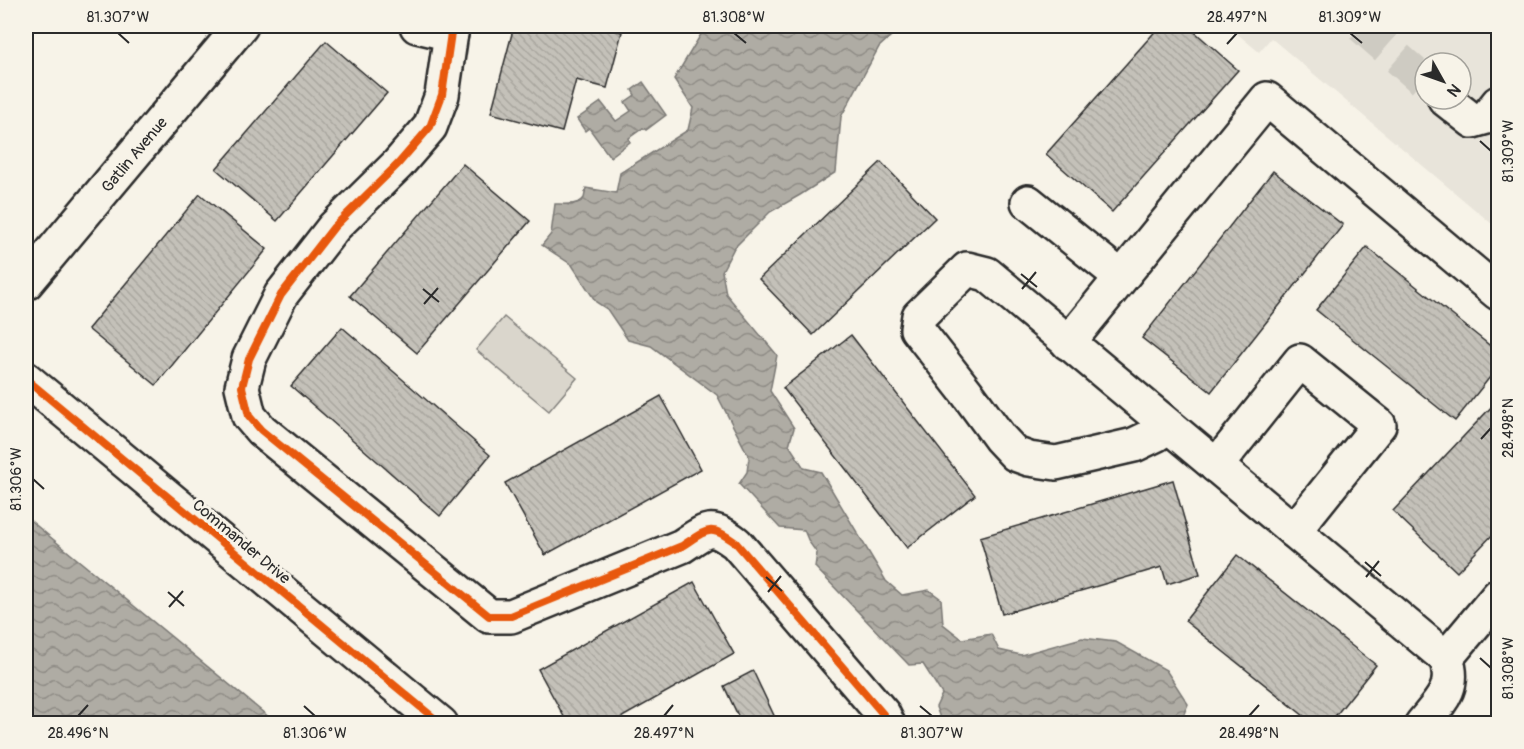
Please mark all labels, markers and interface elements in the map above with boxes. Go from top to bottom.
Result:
text: 81.307°W [87,8,150,27]
text: 81.308°W [703,8,765,27]
text: 28.497°N [1207,8,1267,27]
text: 81.309°W [1319,8,1381,27]
north arrow [1413,51,1473,111]
text: N [1442,79,1465,101]
street label: Gatlin Avenue [97,113,172,197]
text: 81.309°W [1499,120,1518,182]
text: 28.498°N [1499,398,1518,458]
text: 81.306°W [7,447,26,511]
street label: Commander Drive [188,495,294,589]
text: 81.308°W [1499,637,1518,699]
text: 28.496°N [47,724,109,743]
text: 81.306°W [283,724,347,743]
text: 28.497°N [634,724,694,743]
text: 81.307°W [901,724,964,743]
text: 28.498°N [1219,724,1279,743]

